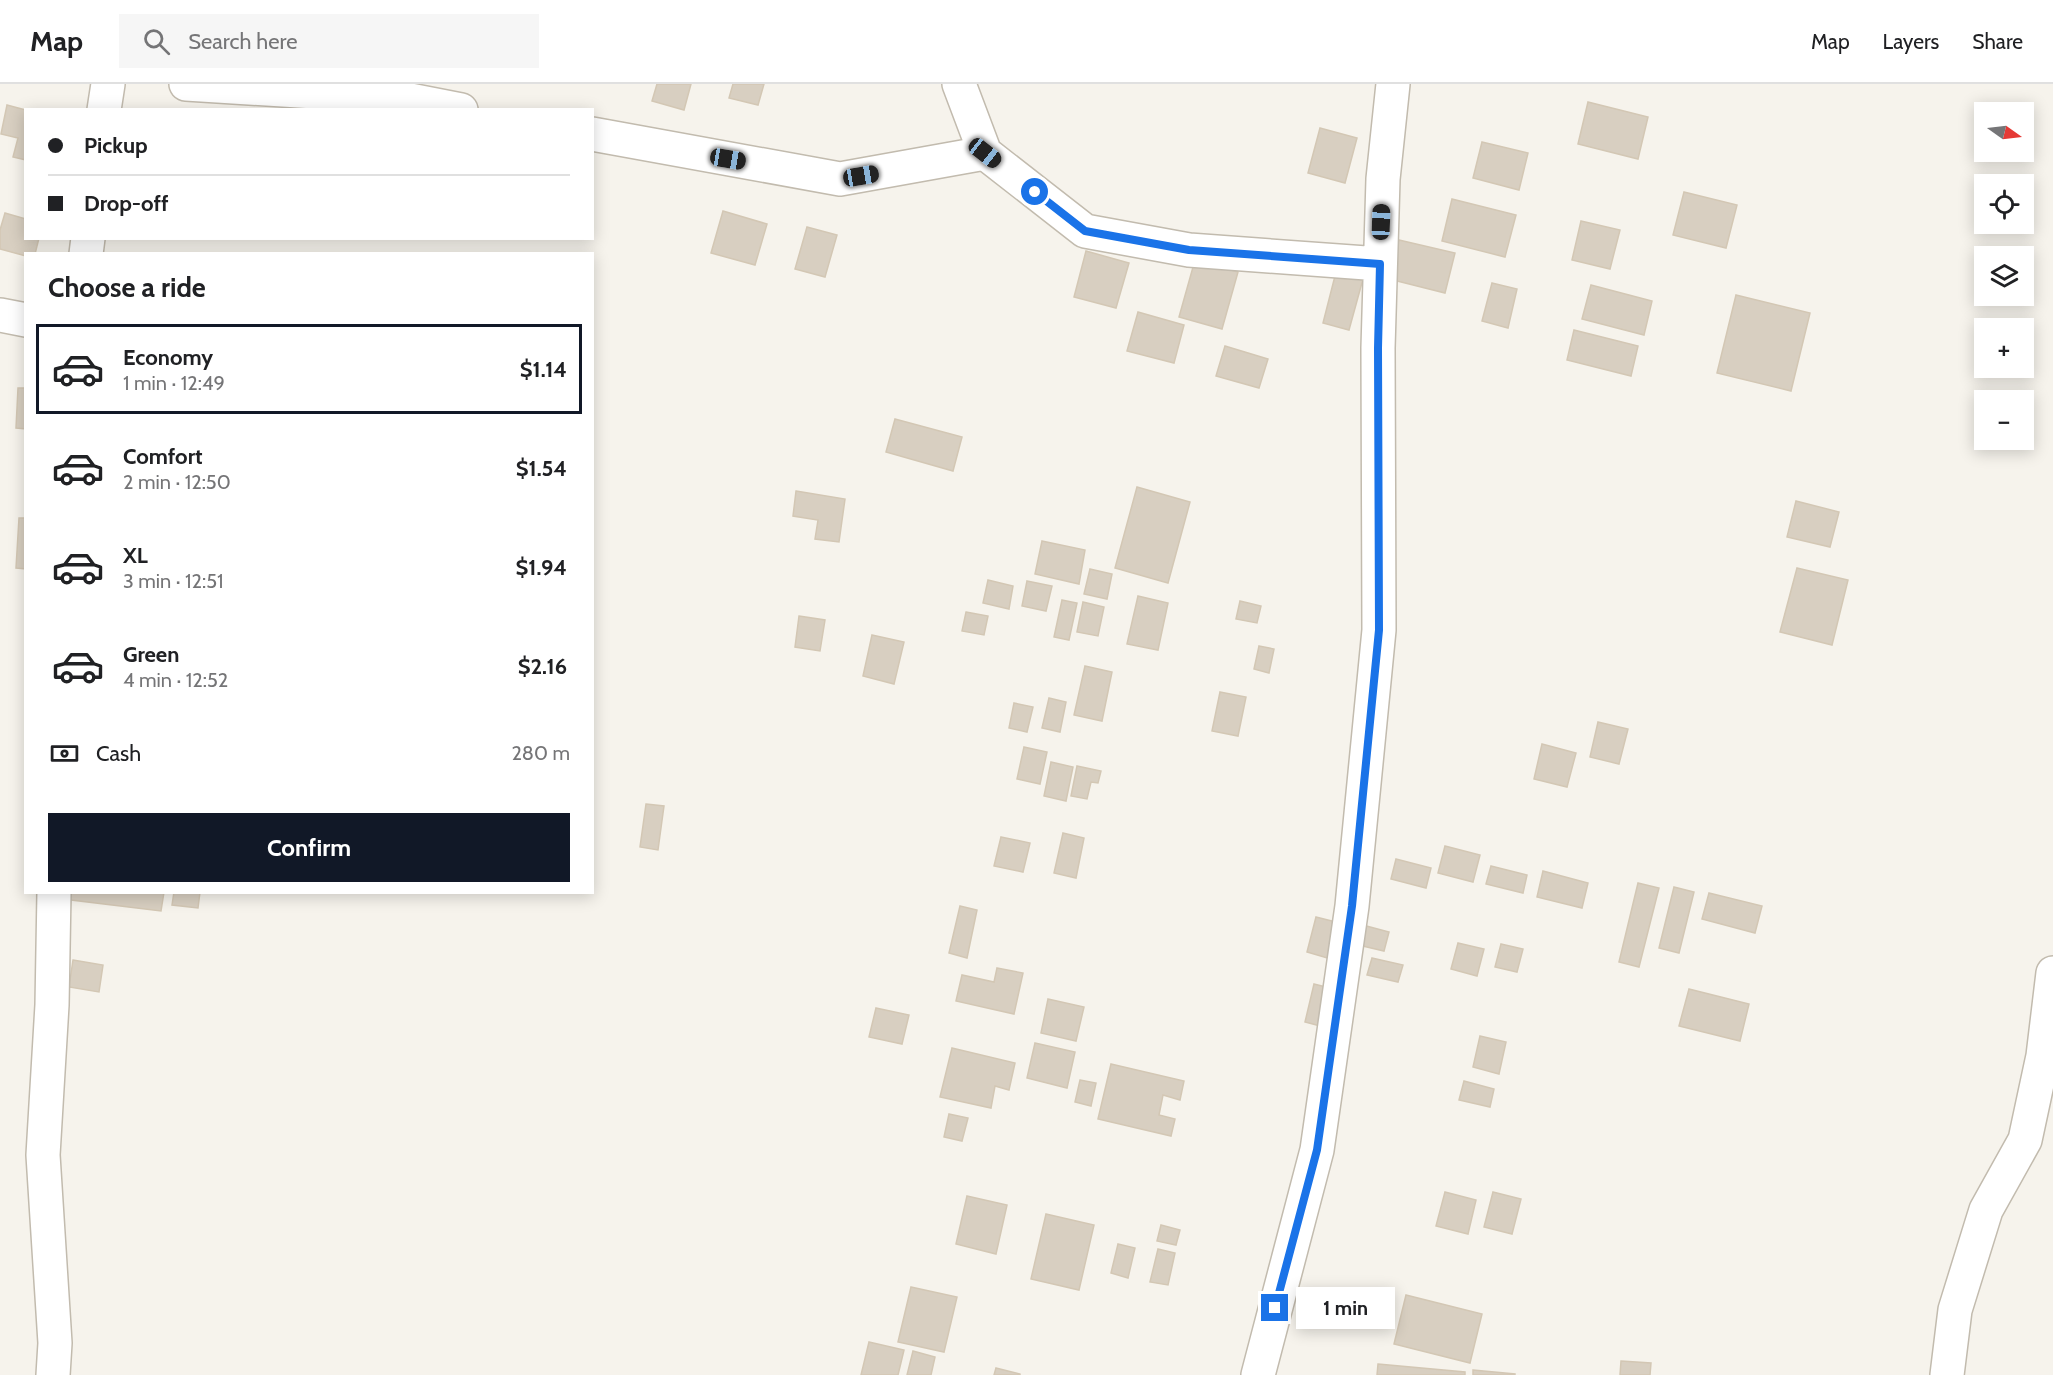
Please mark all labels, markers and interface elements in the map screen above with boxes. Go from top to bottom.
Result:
search box [119,14,539,68]
text: Map [30,24,83,58]
icon: search [140,25,173,58]
text: Search here [188,28,297,55]
text: Map [1811,29,1850,54]
text: Layers [1883,29,1939,54]
text: Share [1972,29,2023,54]
north arrow [1974,102,2034,162]
map controls [1974,102,2034,450]
text: Pickup [84,132,148,159]
car [965,135,1005,171]
car [709,147,747,171]
car [842,164,880,188]
button: locate [1974,174,2034,234]
route start [1021,178,1048,205]
text: Drop-off [84,190,168,217]
car [1371,204,1391,240]
button: layers [1974,246,2034,306]
text: Choose a ride [48,271,206,304]
button: + [1974,318,2034,378]
icon: car [51,342,105,396]
text: Economy [123,344,213,371]
text: $1.14 [520,356,567,383]
text: 1 min · 12:49 [123,371,225,395]
button: − [1974,390,2034,450]
icon: car [51,441,105,495]
text: Comfort [123,443,202,470]
text: $1.54 [516,455,567,482]
text: 2 min · 12:50 [123,470,231,494]
icon: car [51,540,105,594]
text: XL [123,542,148,569]
text: $1.94 [516,554,567,581]
text: 3 min · 12:51 [123,569,224,593]
icon: car [51,639,105,693]
text: Green [123,641,179,668]
text: $2.16 [518,653,567,680]
text: 4 min · 12:52 [123,668,228,692]
icon: cash [48,737,81,770]
text: Cash [96,740,141,767]
text: 280 m [511,741,570,765]
button: Confirm [48,813,570,882]
callout: 1 min [1296,1287,1395,1329]
route end [1261,1294,1288,1321]
text: 1 min [1323,1296,1368,1320]

